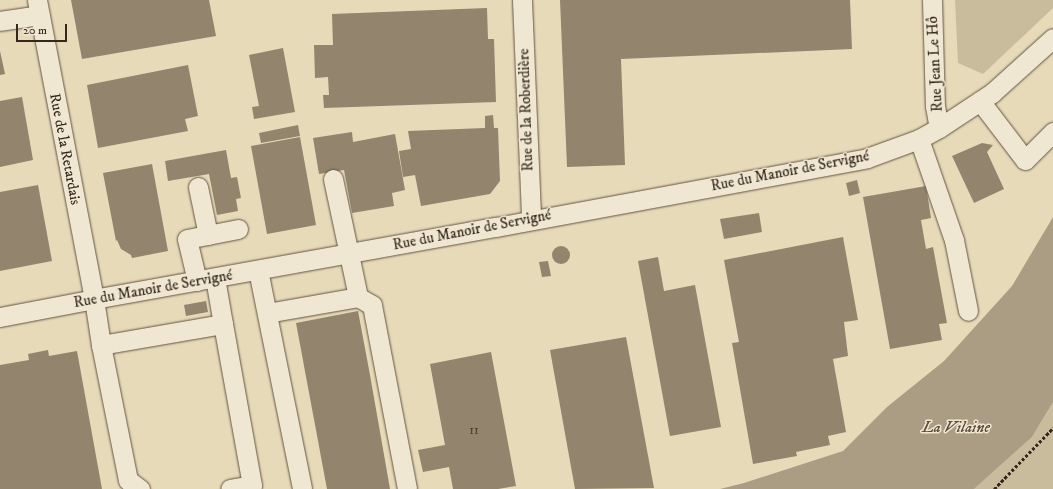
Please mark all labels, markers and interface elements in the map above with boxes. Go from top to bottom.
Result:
scale bar [18,16,69,42]
street label: Rue Jean Le Hô [924,16,946,112]
text: 20 m [23,23,47,38]
street label: Rue de la Roberdière [515,48,537,172]
street label: Rue de la Retardais [45,92,85,206]
street label: Rue du Manoir de Servigné [709,147,871,195]
street label: Rue du Manoir de Servigné [391,206,553,254]
street label: Rue du Manoir de Servigné [72,266,234,312]
water label: La Vilaine [922,417,990,437]
house number: 11 [469,422,479,438]

